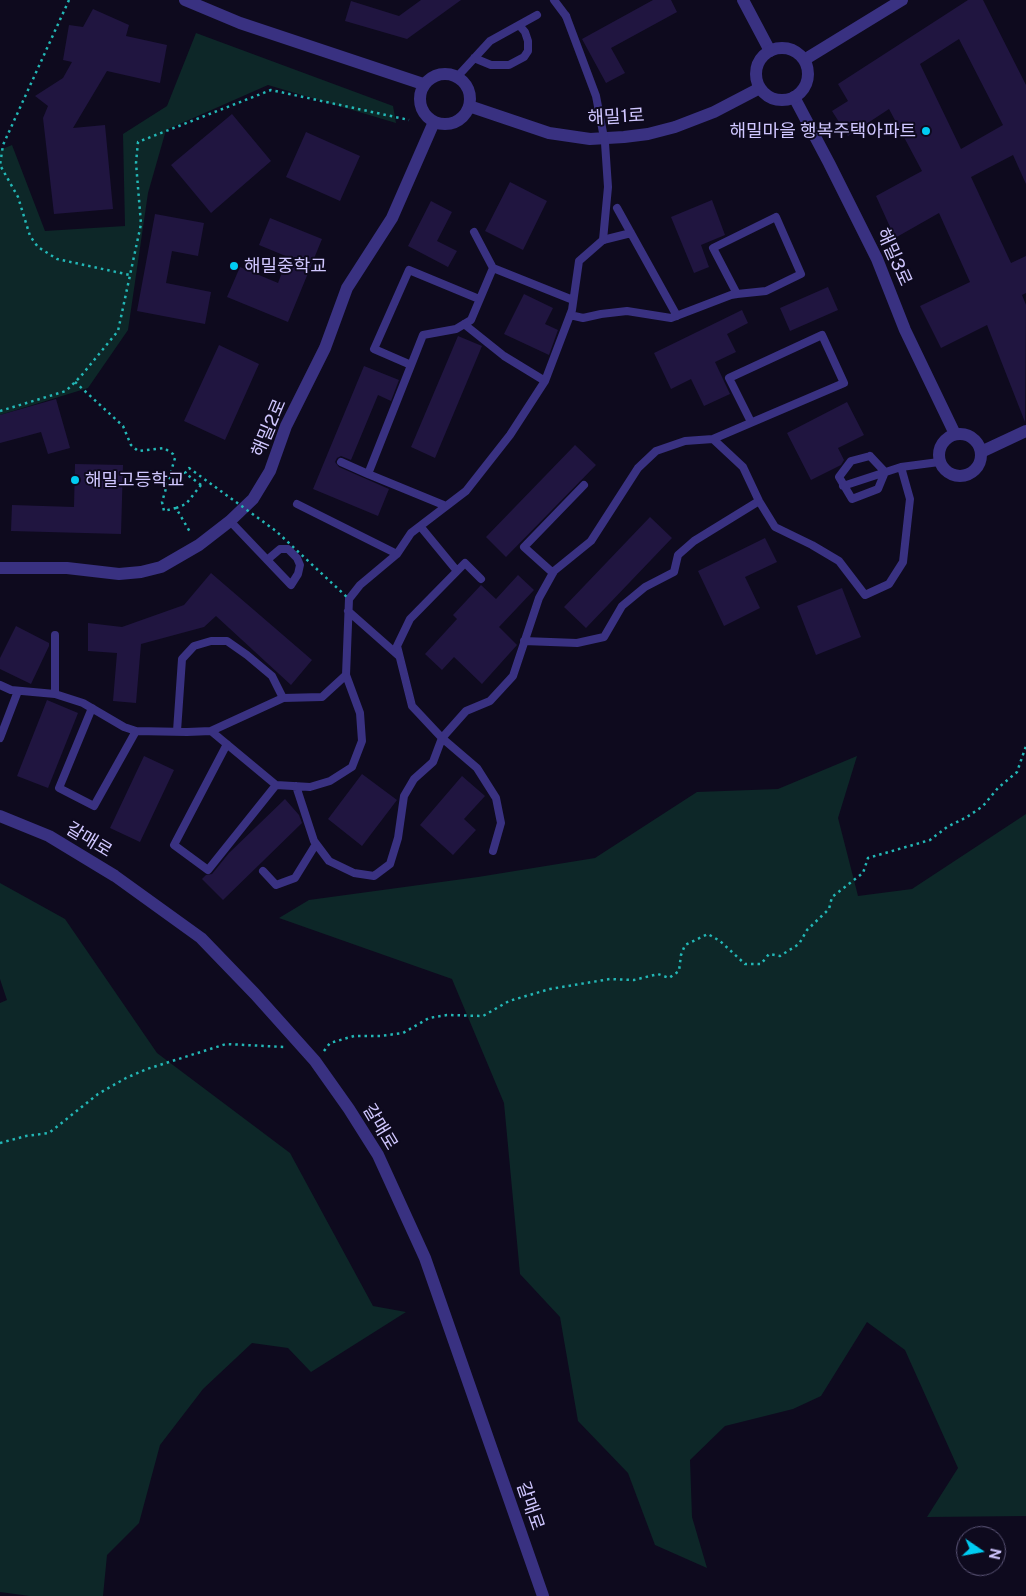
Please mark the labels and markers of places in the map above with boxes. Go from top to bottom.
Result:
place label: 해밀마을 행복주택아파트 [729,120,916,142]
marker: 해밀마을 행복주택아파트 [920,125,932,137]
place label: 해밀중학교 [244,255,327,277]
marker: 해밀중학교 [228,260,240,272]
place label: 해밀고등학교 [85,469,184,491]
marker: 해밀고등학교 [69,474,81,486]

